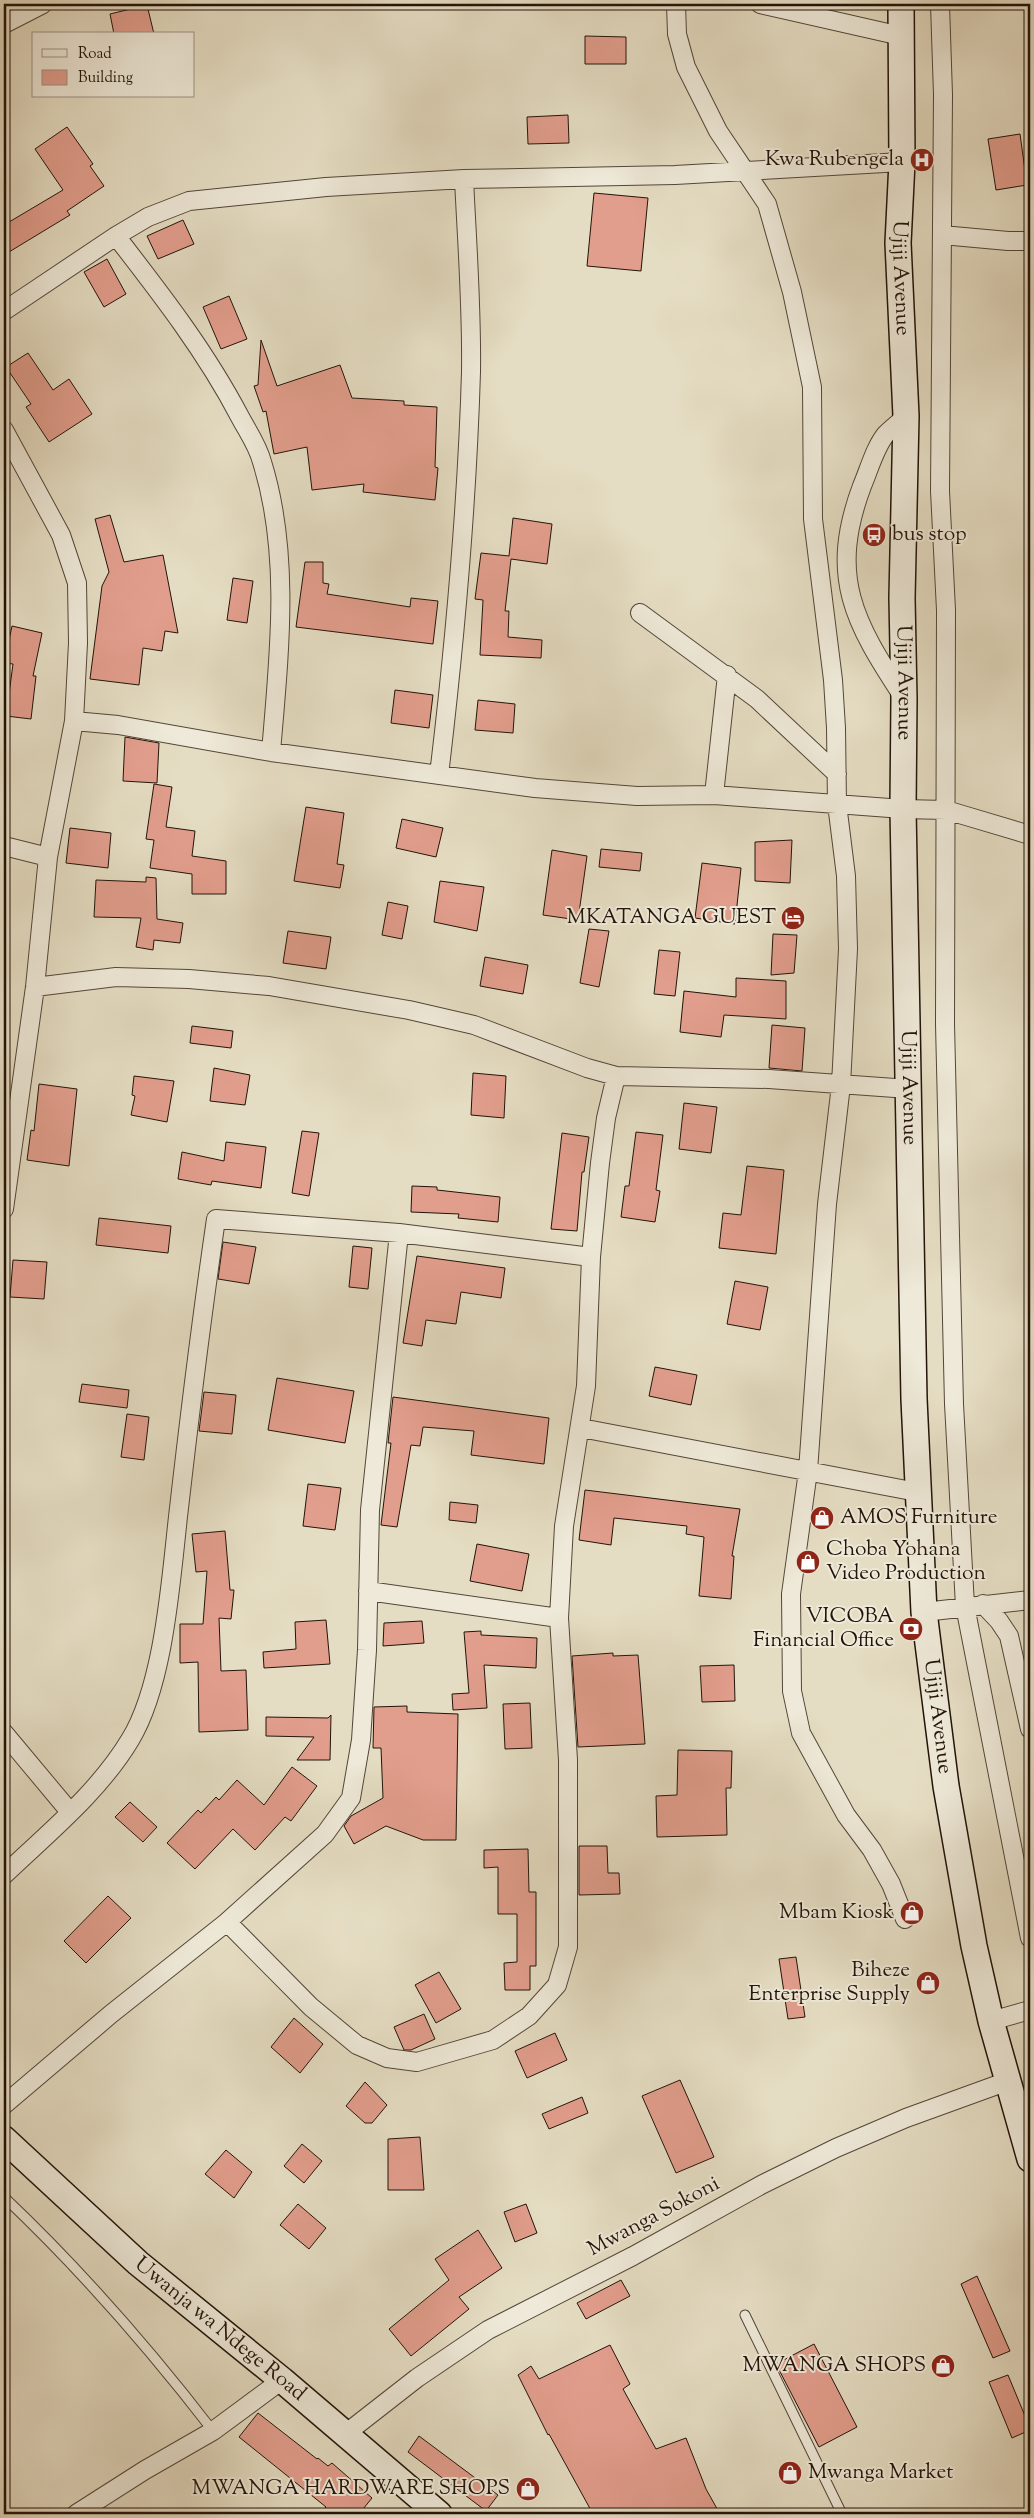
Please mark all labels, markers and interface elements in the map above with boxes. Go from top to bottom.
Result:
legend [32,32,195,98]
text: Road [78,44,112,65]
text: Building [78,68,133,89]
place label: Kwa Rubengela [765,145,904,175]
hospital icon: Kwa Rubengela [909,147,935,173]
street label: Ujiji Avenue [883,219,917,336]
place label: bus stop [892,520,967,550]
bus stop icon: bus stop [861,522,887,548]
street label: Ujiji Avenue [888,625,919,741]
place label: MKATANGA GUEST [567,903,776,933]
hotel icon: MKATANGA GUEST [780,905,806,931]
street label: Ujiji Avenue [892,1030,924,1146]
place label: AMOS Furniture [840,1503,997,1533]
shop icon: AMOS Furniture [809,1505,835,1531]
place label: Choba Yohana Video Production [826,1535,986,1589]
shop icon: Choba Yohana Video Production [795,1549,821,1575]
place label: VICOBA Financial Office [753,1602,894,1656]
bank icon: VICOBA Financial Office [898,1616,924,1642]
street label: Ujiji Avenue [915,1657,959,1776]
place label: Mbam Kiosk [779,1898,895,1928]
shop icon: Mbam Kiosk [899,1900,925,1926]
place label: Biheze Enterprise Supply [749,1956,911,2010]
shop icon: Biheze Enterprise Supply [915,1970,941,1996]
street label: Mwanga Sokoni [583,2170,725,2264]
street label: Uwanja wa Ndege Road [127,2250,312,2409]
place label: MWANGA SHOPS [742,2351,926,2381]
shop icon: MWANGA SHOPS [930,2353,956,2379]
place label: Mwanga Market [808,2458,953,2488]
shop icon: Mwanga Market [777,2460,803,2486]
place label: MWANGA HARDWARE SHOPS [192,2474,510,2504]
shop icon: MWANGA HARDWARE SHOPS [515,2476,541,2502]

